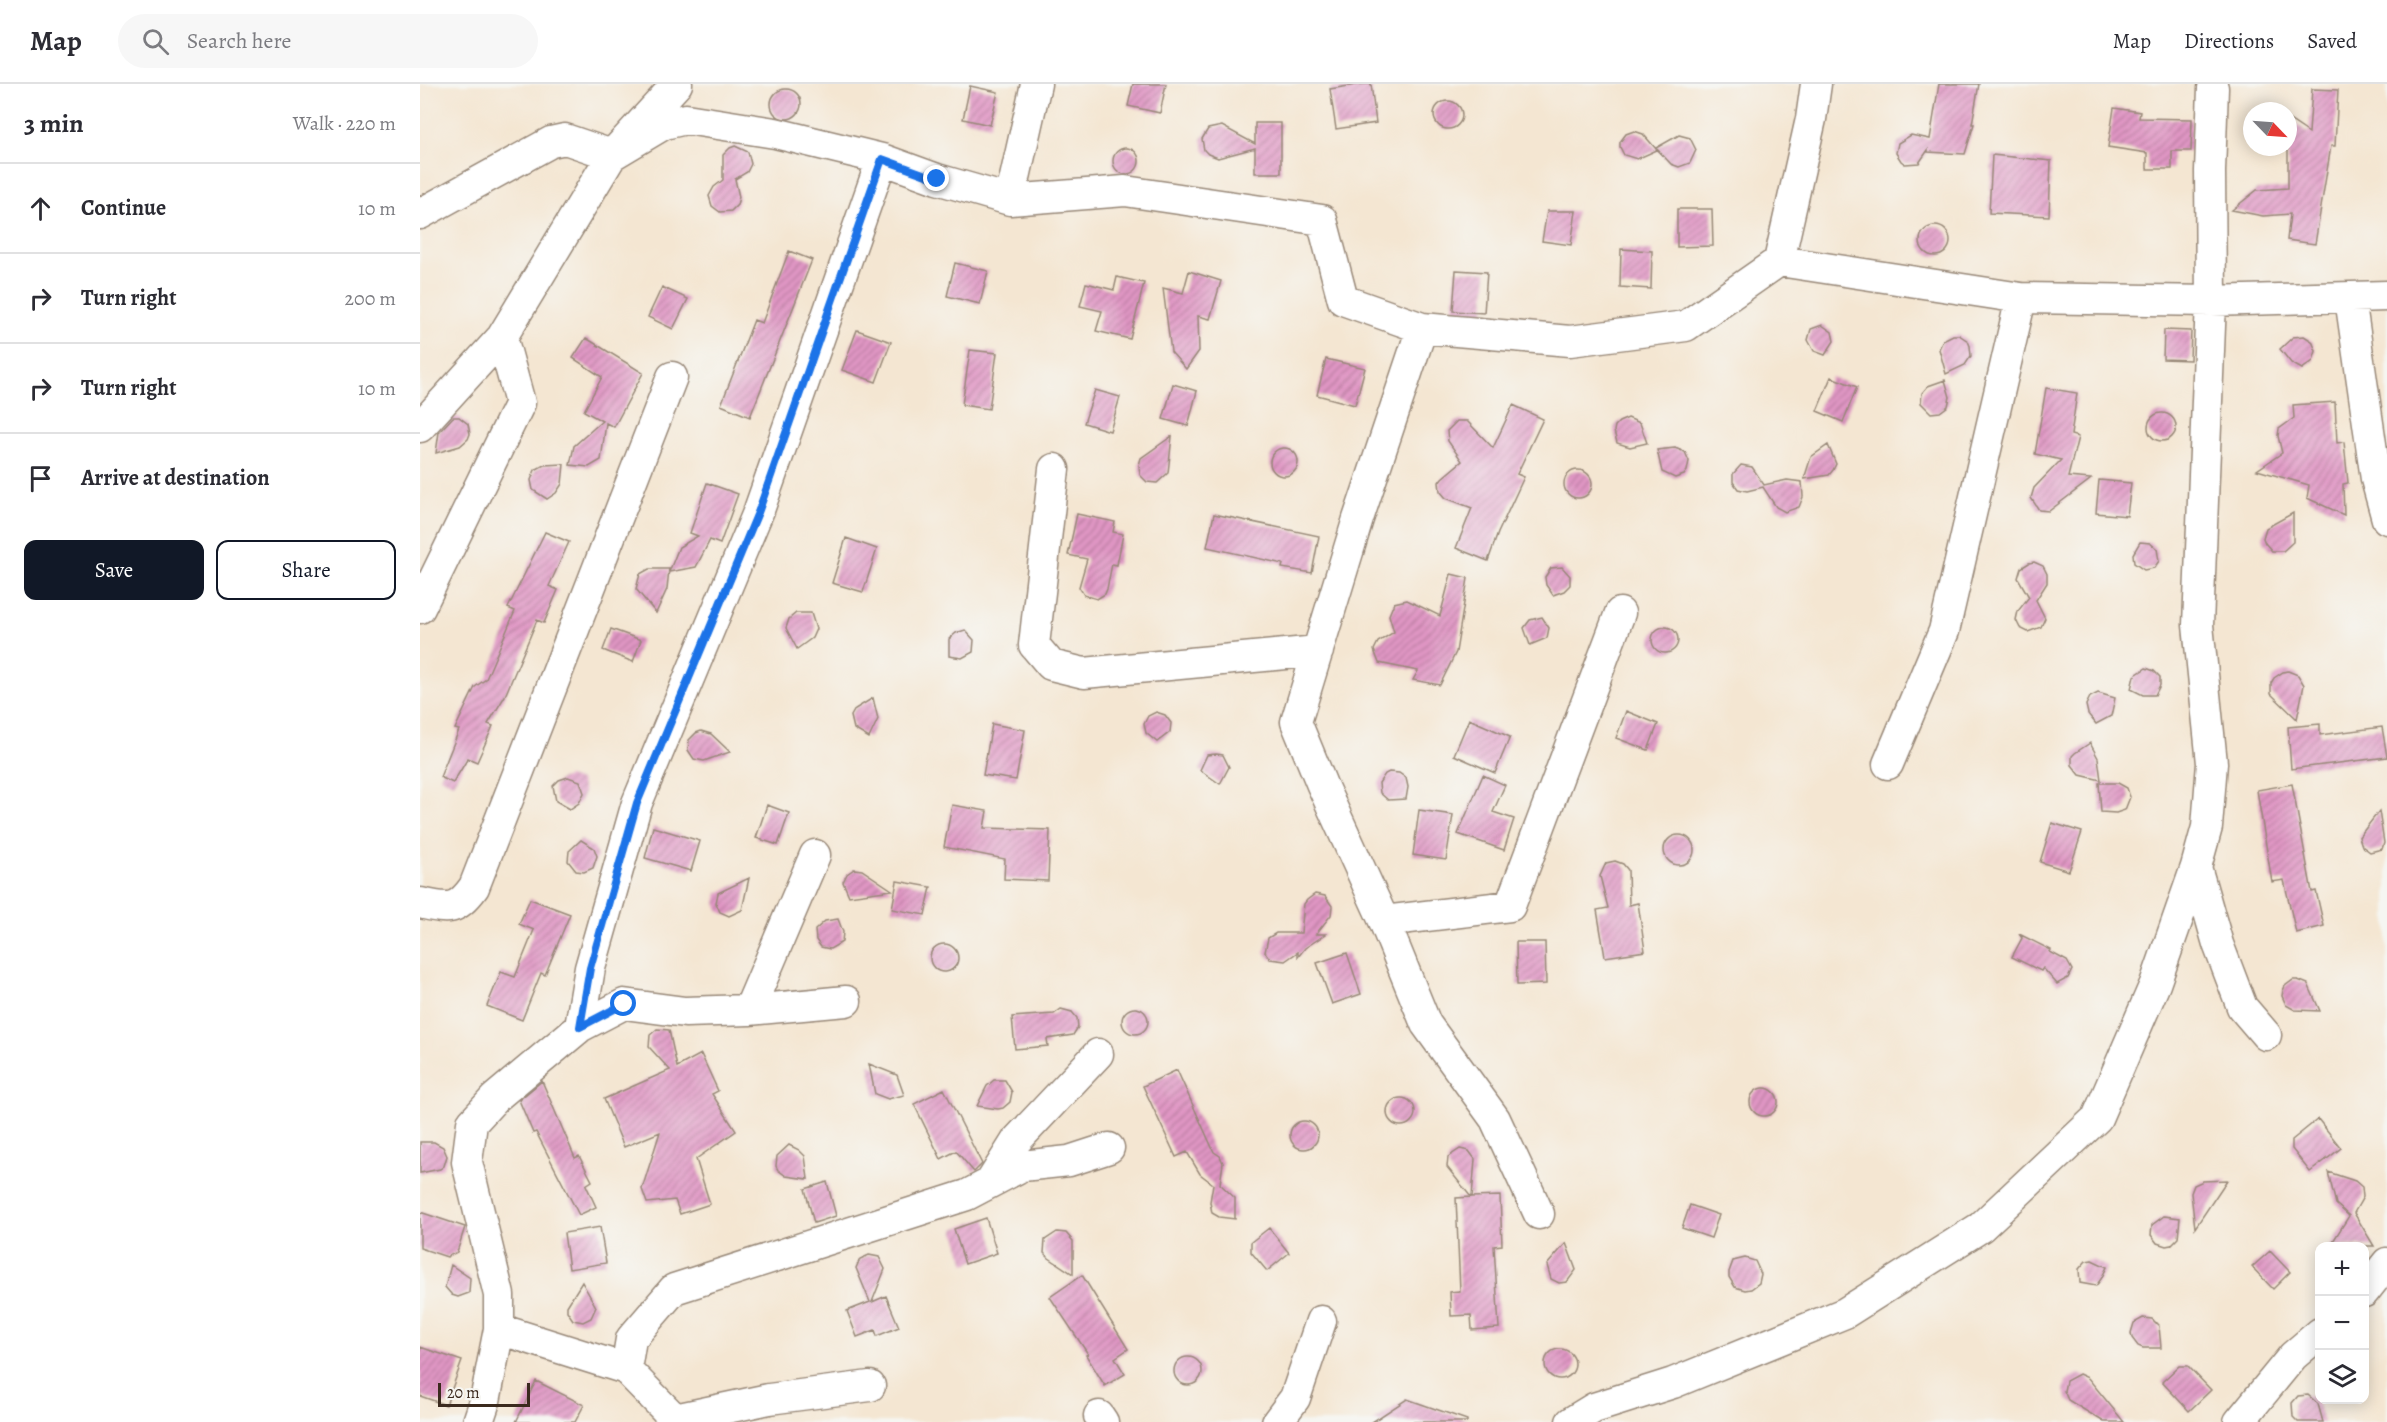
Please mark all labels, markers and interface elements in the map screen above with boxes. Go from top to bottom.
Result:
search box [118,14,538,68]
text: Map [30,22,82,60]
icon: search [139,25,172,58]
text: Search here [187,26,291,56]
text: Map [2113,27,2151,55]
text: Directions [2184,27,2274,55]
text: Saved [2307,27,2357,55]
north arrow [2243,102,2297,156]
text: 3 min [24,106,84,141]
text: Walk · 220 m [293,110,396,137]
route end [923,165,949,191]
icon: ahead [24,192,57,225]
text: Continue [81,193,166,223]
text: 10 m [358,195,396,222]
icon: right [24,282,57,315]
text: Turn right [81,283,177,313]
text: 200 m [345,285,396,312]
icon: right [24,372,57,405]
text: Turn right [81,373,177,403]
text: 10 m [358,375,396,402]
icon: arrive [24,462,57,495]
text: Arrive at destination [81,463,270,493]
button: Save [24,540,204,600]
button: Share [216,540,396,600]
route start [610,990,636,1016]
map controls [2315,1242,2369,1404]
button: + [2315,1242,2369,1296]
button: − [2315,1296,2369,1350]
button: layers [2315,1350,2369,1404]
scale bar [438,1380,530,1408]
text: 20 m [447,1382,480,1404]

